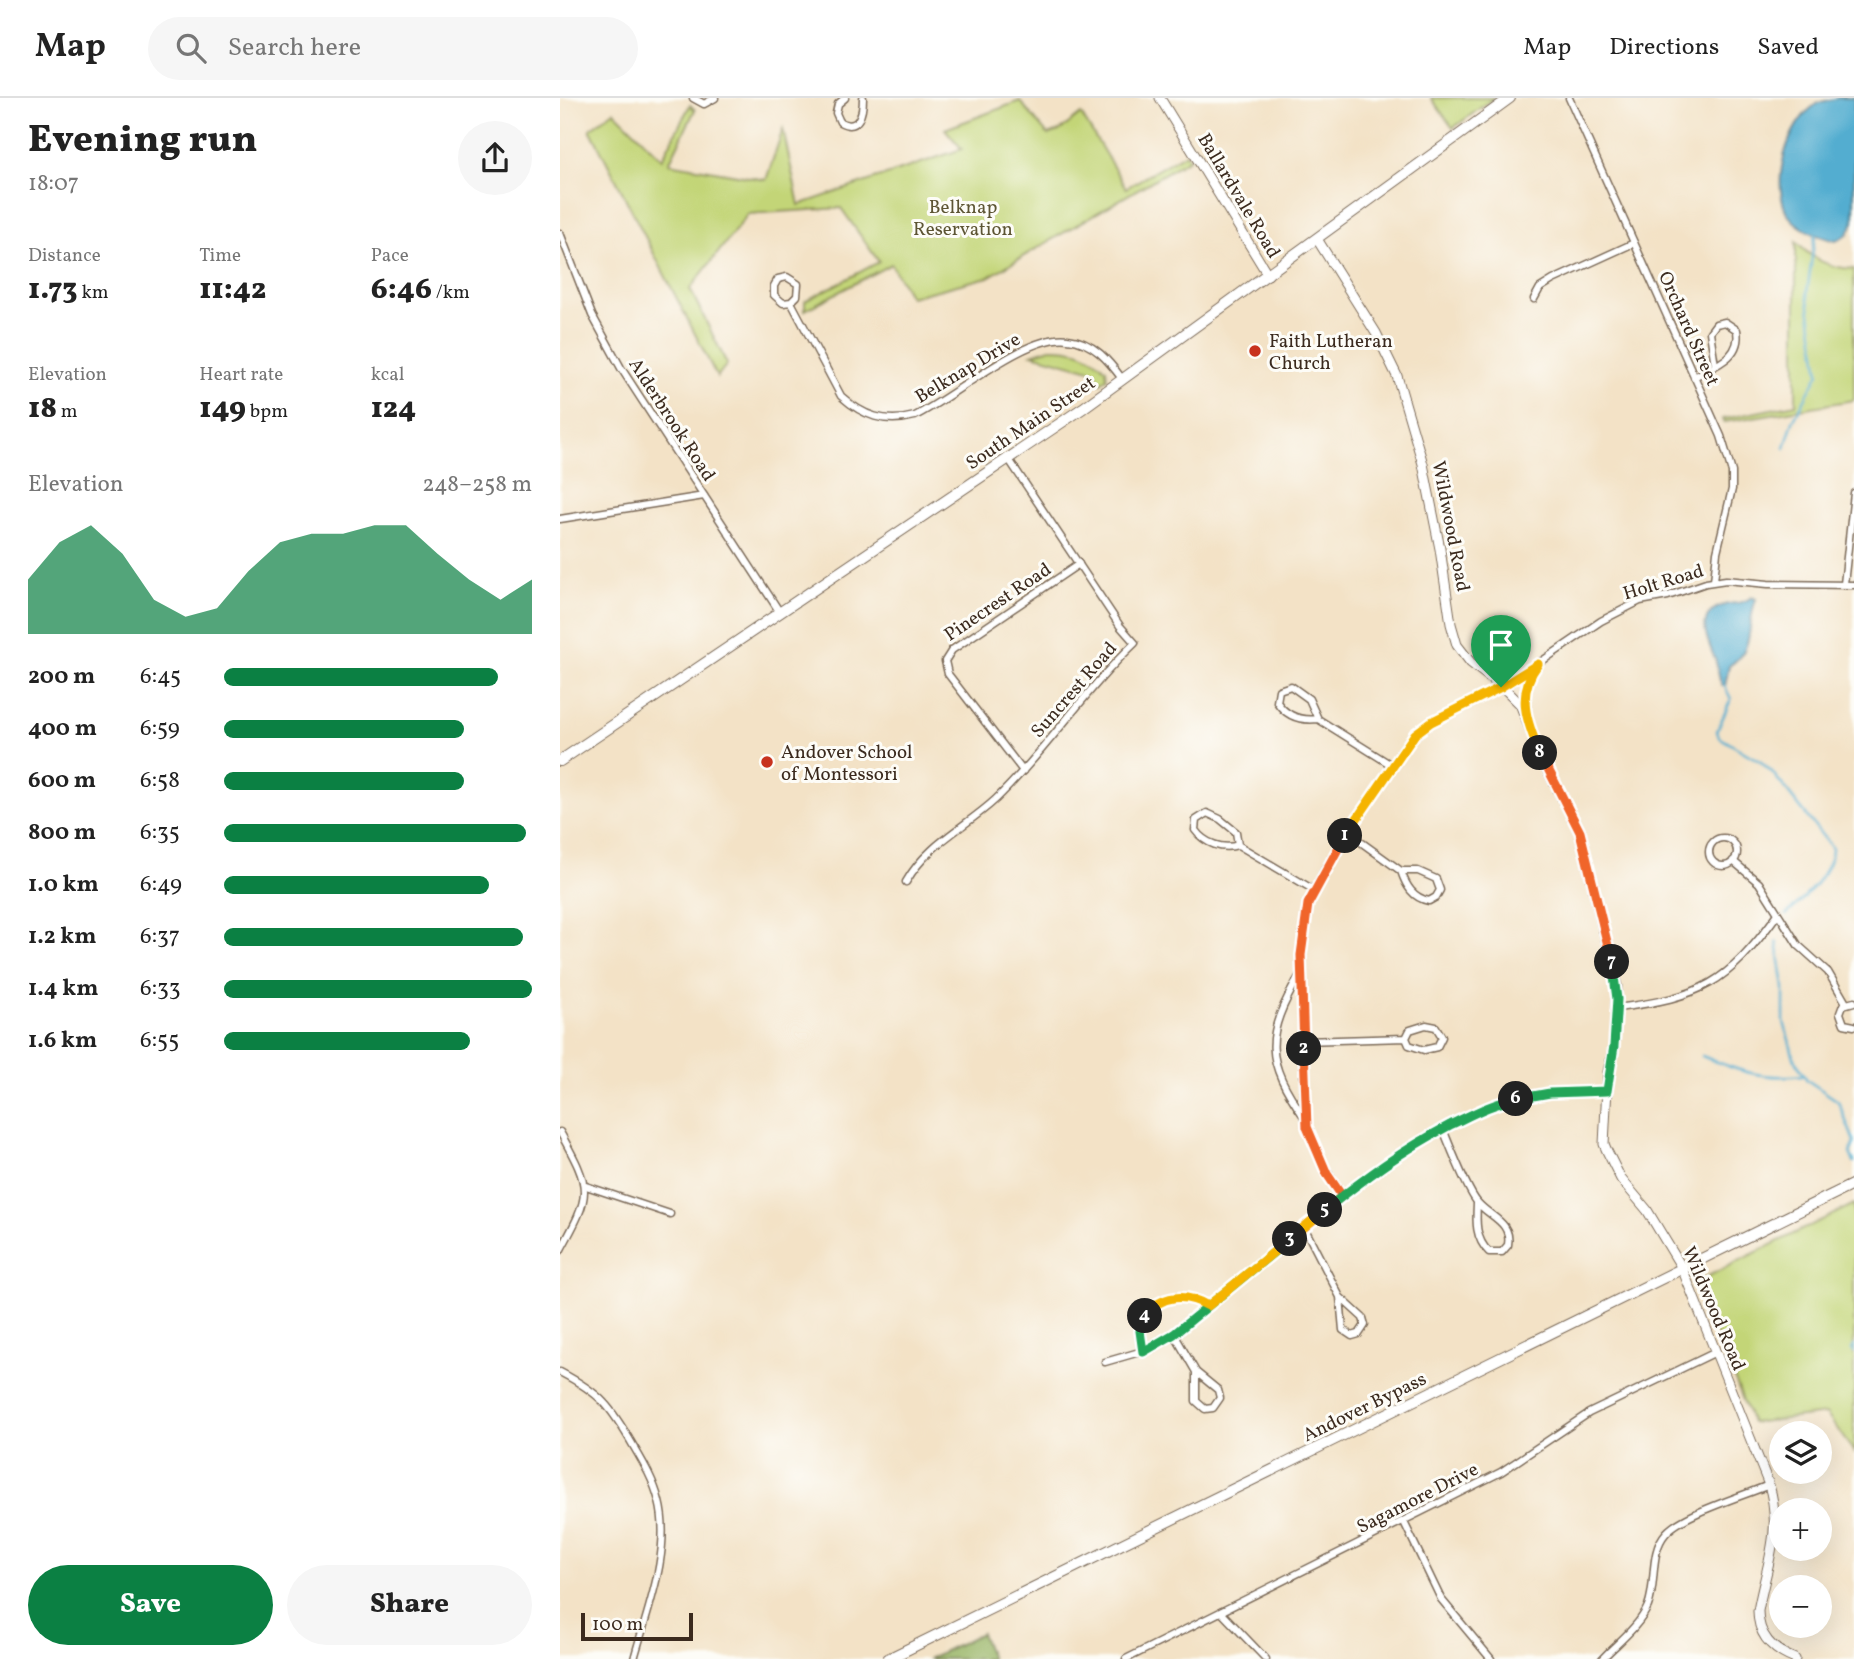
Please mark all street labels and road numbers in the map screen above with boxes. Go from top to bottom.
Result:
street label: Ballardvale Road [1191,129,1286,263]
street label: Orchard Street [1651,267,1725,391]
street label: Belknap Drive [910,327,1026,410]
street label: Alderbrook Road [622,353,721,487]
street label: South Main Street [961,371,1101,477]
street label: Wildwood Road [1425,459,1475,594]
street label: Pinecrest Road [939,557,1057,648]
street label: Holt Road [1620,558,1707,608]
street label: Suncrest Road [1025,637,1124,744]
street label: Wildwood Road [1675,1243,1751,1375]
street label: Andover Bypass [1299,1367,1431,1449]
street label: Sagamore Drive [1353,1457,1483,1541]

